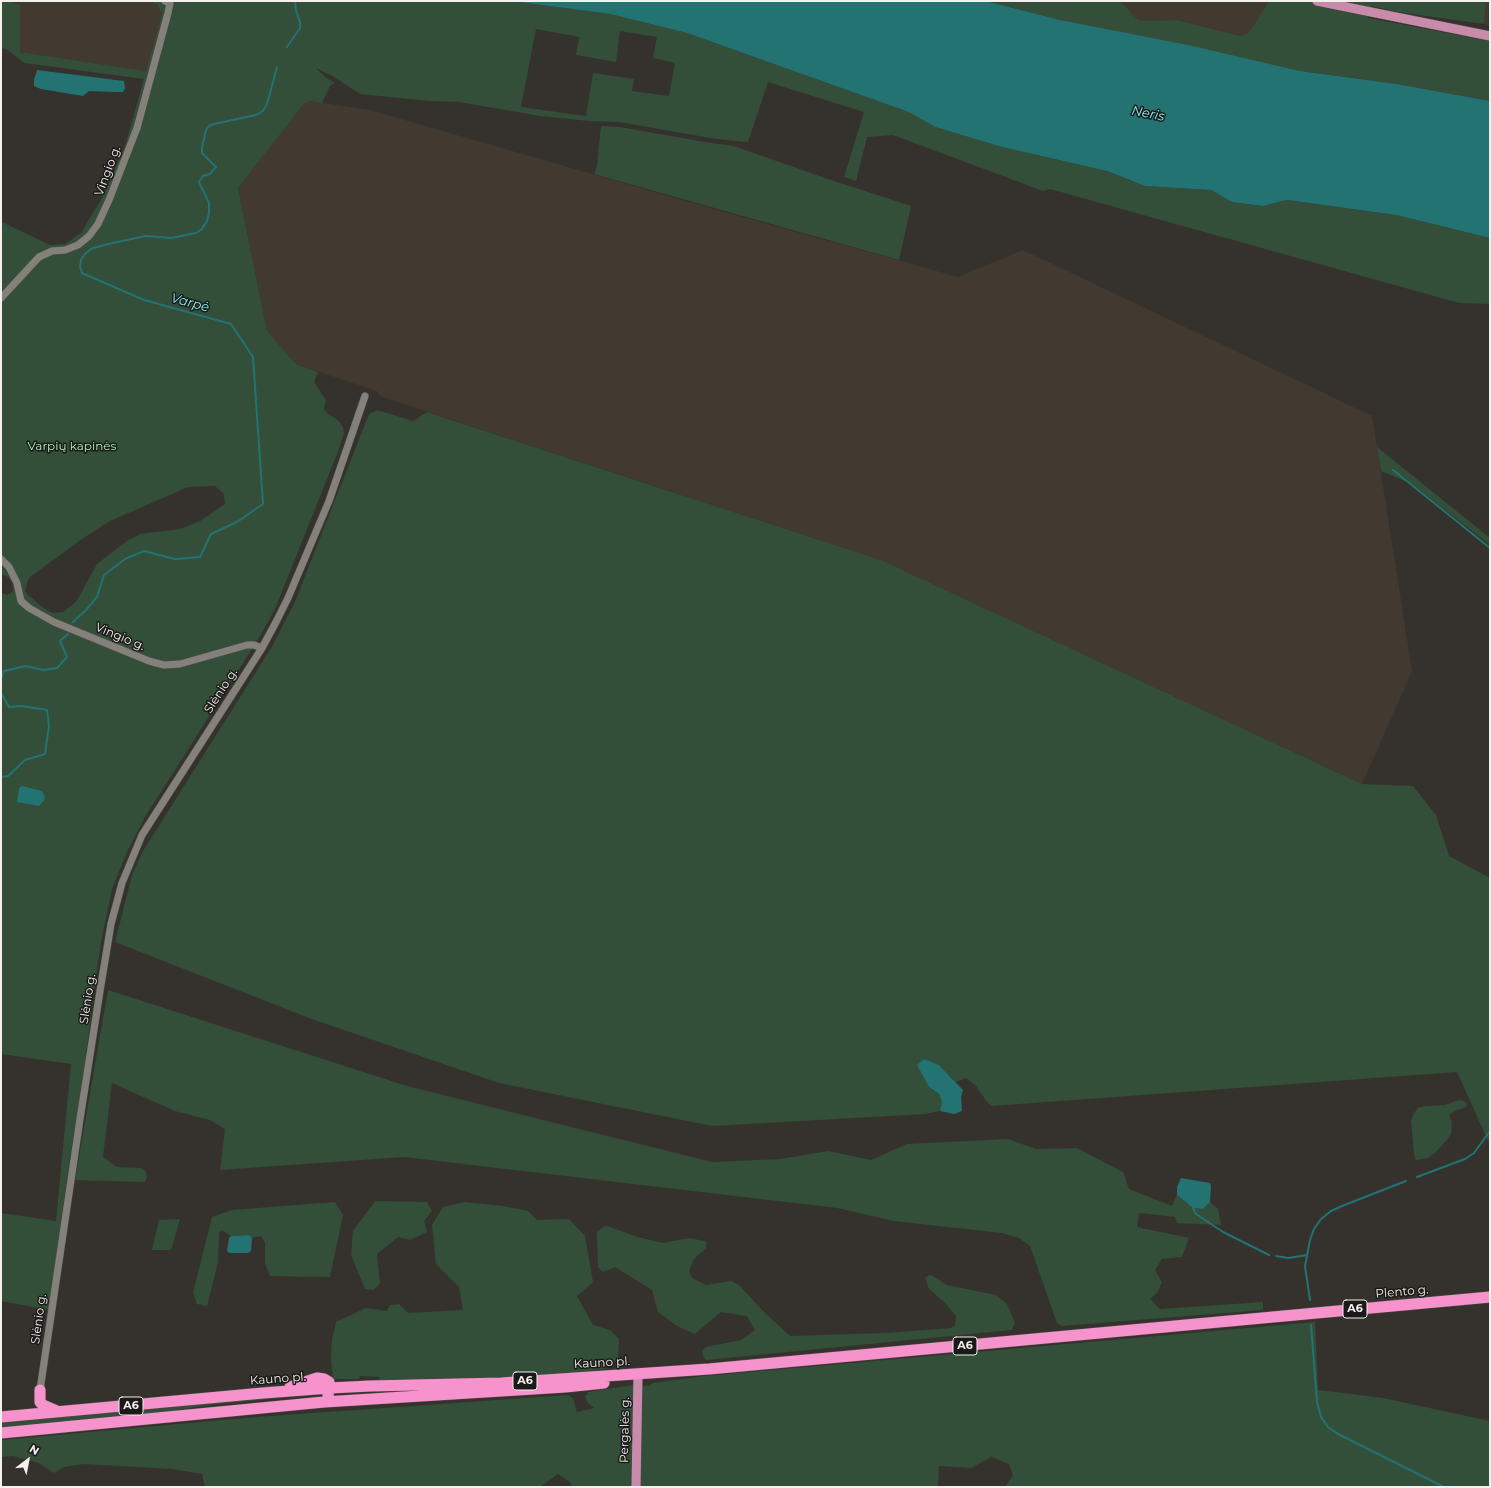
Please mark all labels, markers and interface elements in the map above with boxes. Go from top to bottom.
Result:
water label: Neris [1130,103,1166,125]
street label: Vingio g. [92,144,124,198]
water label: Varpė [169,290,211,316]
park label: Varpių kapinės [28,439,116,453]
street label: Vingio g. [93,620,147,654]
street label: Slėnio g. [201,666,241,716]
street label: Slėnio g. [77,973,99,1025]
street label: Plento g. [1375,1283,1429,1301]
street label: Slėnio g. [28,1293,50,1345]
road number: A6 [1343,1300,1367,1318]
road number: A6 [953,1337,977,1355]
street label: Kauno pl. [574,1354,630,1372]
street label: Kauno pl. [249,1370,307,1388]
road number: A6 [513,1372,537,1390]
road number: A6 [119,1397,143,1415]
street label: Pergalės g. [617,1397,633,1463]
north arrow [8,1440,48,1480]
text: N [27,1442,42,1458]

